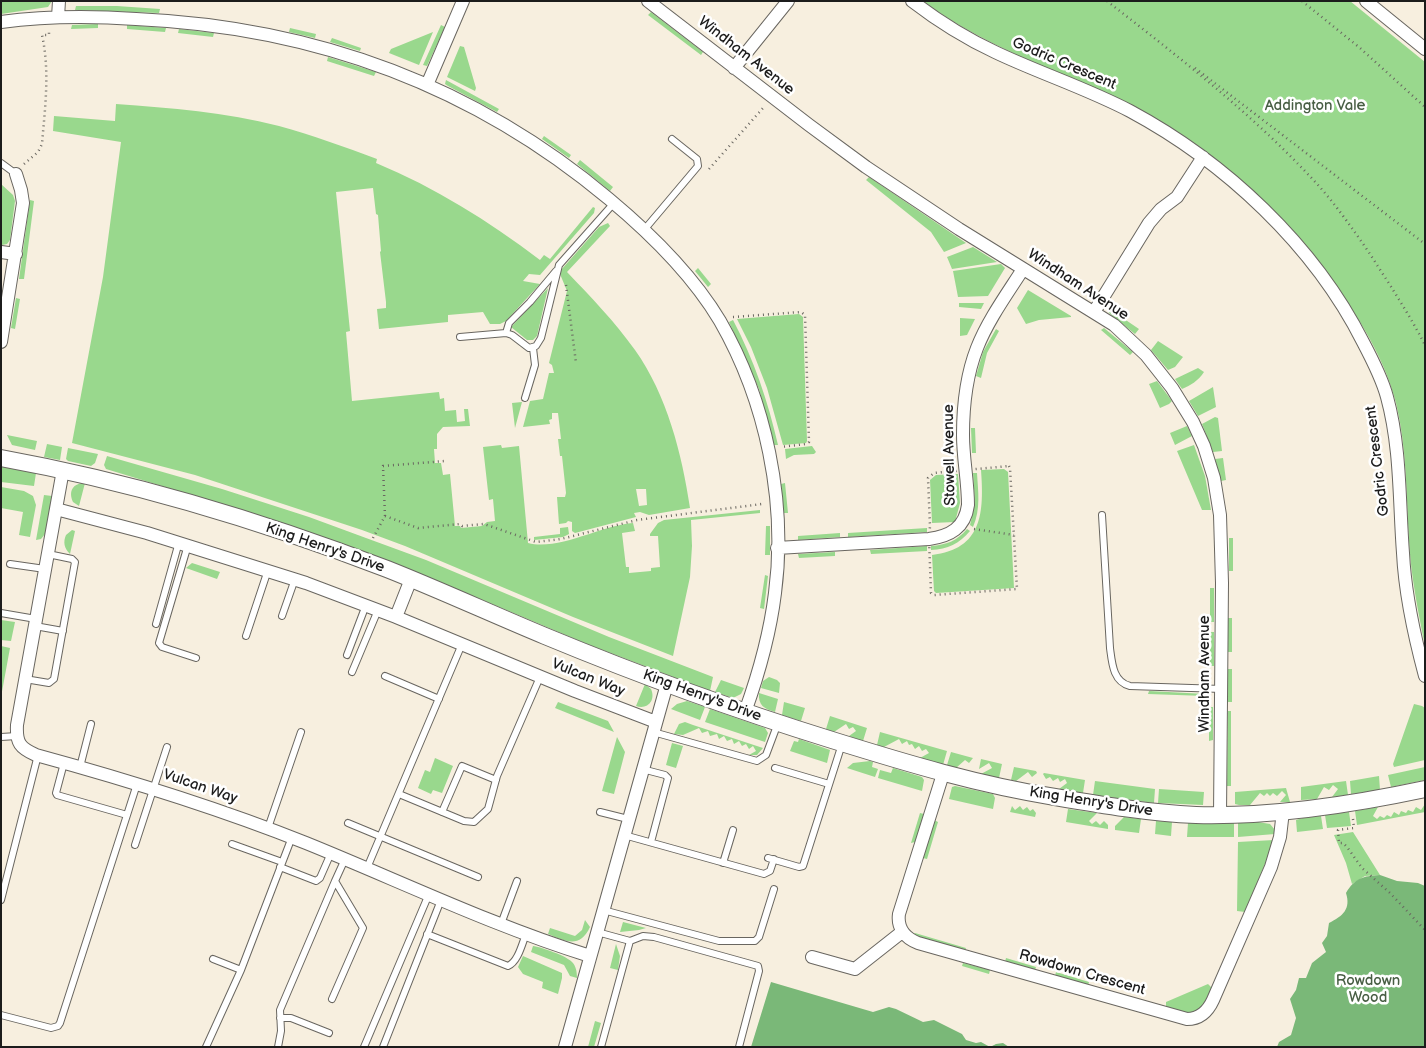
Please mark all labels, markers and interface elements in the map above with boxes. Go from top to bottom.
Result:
street label: Windham Avenue [694,13,798,99]
street label: Godric Crescent [1009,34,1119,94]
park label: Addington Vale [1265,97,1365,115]
street label: Windham Avenue [1024,246,1132,324]
street label: Stowell Avenue [940,404,960,506]
street label: Godric Crescent [1362,405,1394,517]
street label: King Henry's Drive [263,519,387,577]
street label: Windham Avenue [1196,615,1214,733]
street label: Vulcan Way [549,655,627,701]
street label: King Henry's Drive [640,666,764,726]
street label: Vulcan Way [161,766,239,808]
street label: King Henry's Drive [1028,783,1154,821]
street label: Rowdown Crescent [1017,946,1147,1000]
park label: Rowdown Wood [1336,972,1400,1007]

